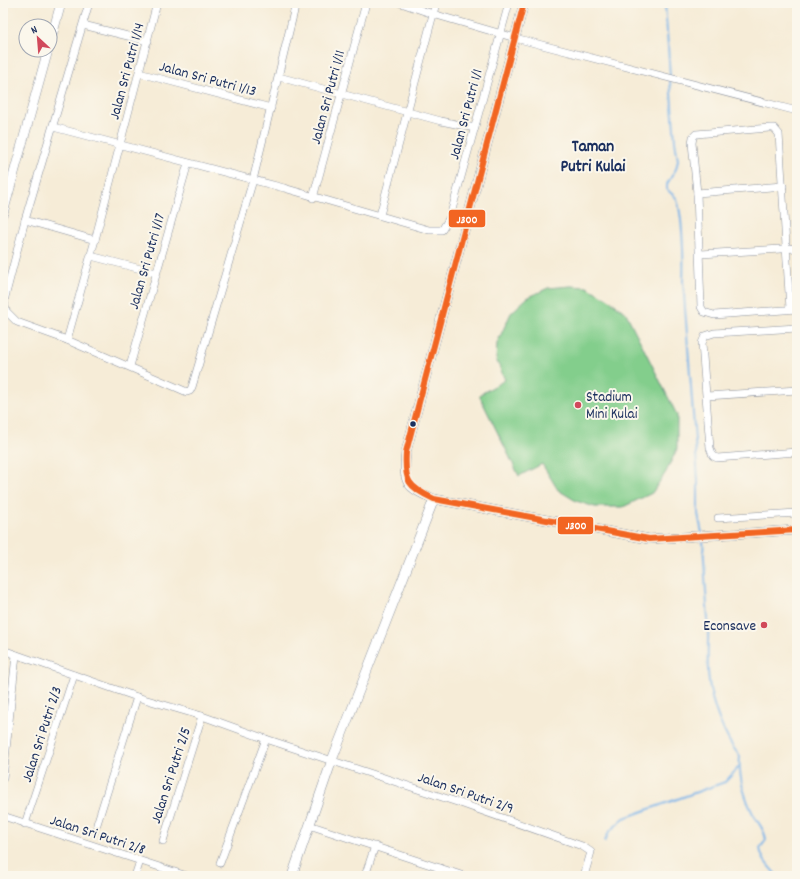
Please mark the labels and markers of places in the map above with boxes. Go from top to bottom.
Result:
place label: Stadium Mini Kulai [586,387,638,426]
marker: Stadium Mini Kulai [573,400,583,410]
unlabelled marker [408,419,418,429]
place label: Econsave [703,616,756,638]
marker: Econsave [759,620,769,630]

